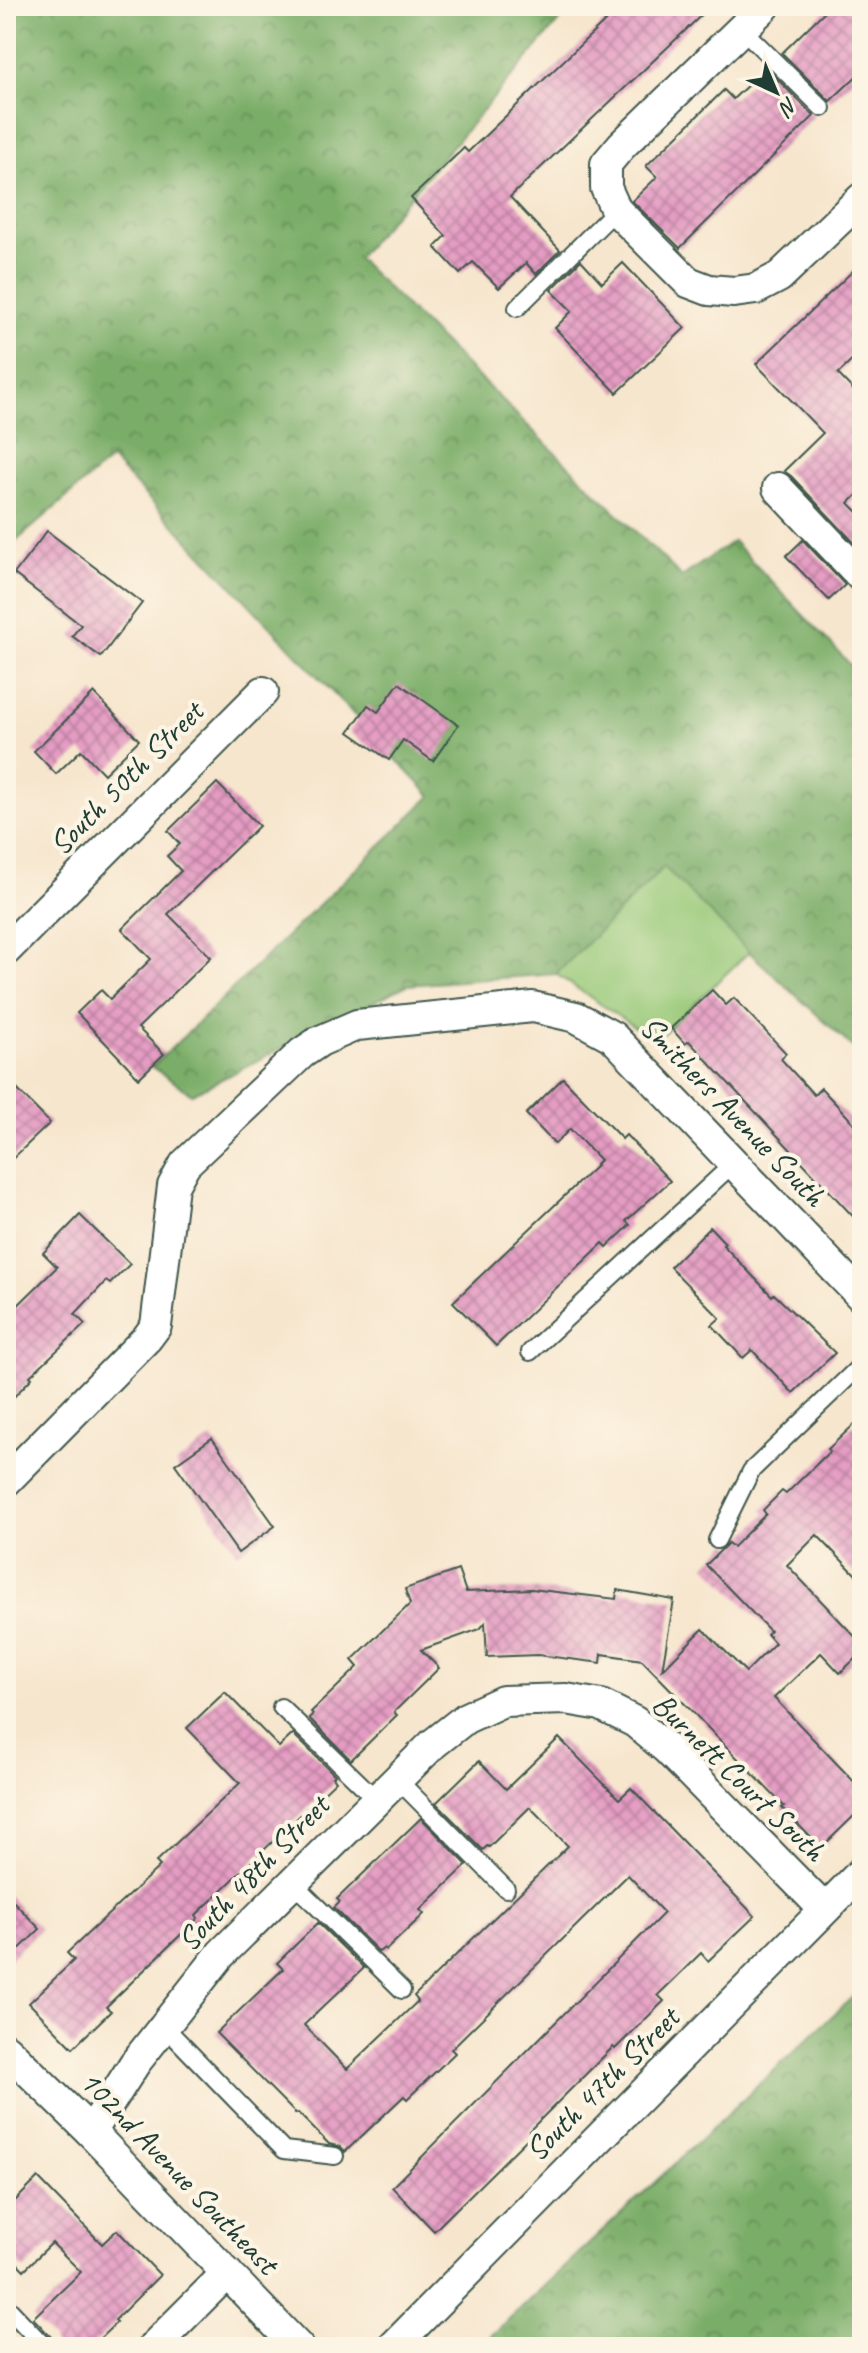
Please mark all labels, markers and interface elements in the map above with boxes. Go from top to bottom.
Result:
north arrow [736,52,816,132]
text: N [772,91,804,123]
street label: South 50th Street [40,690,214,864]
street label: Smithers Avenue South [631,1007,836,1216]
street label: Burnett Court South [644,1684,835,1871]
street label: South 48th Street [168,1784,340,1960]
street label: South 47th Street [516,1996,690,2170]
street label: 102nd Avenue Southeast [71,2061,289,2285]

